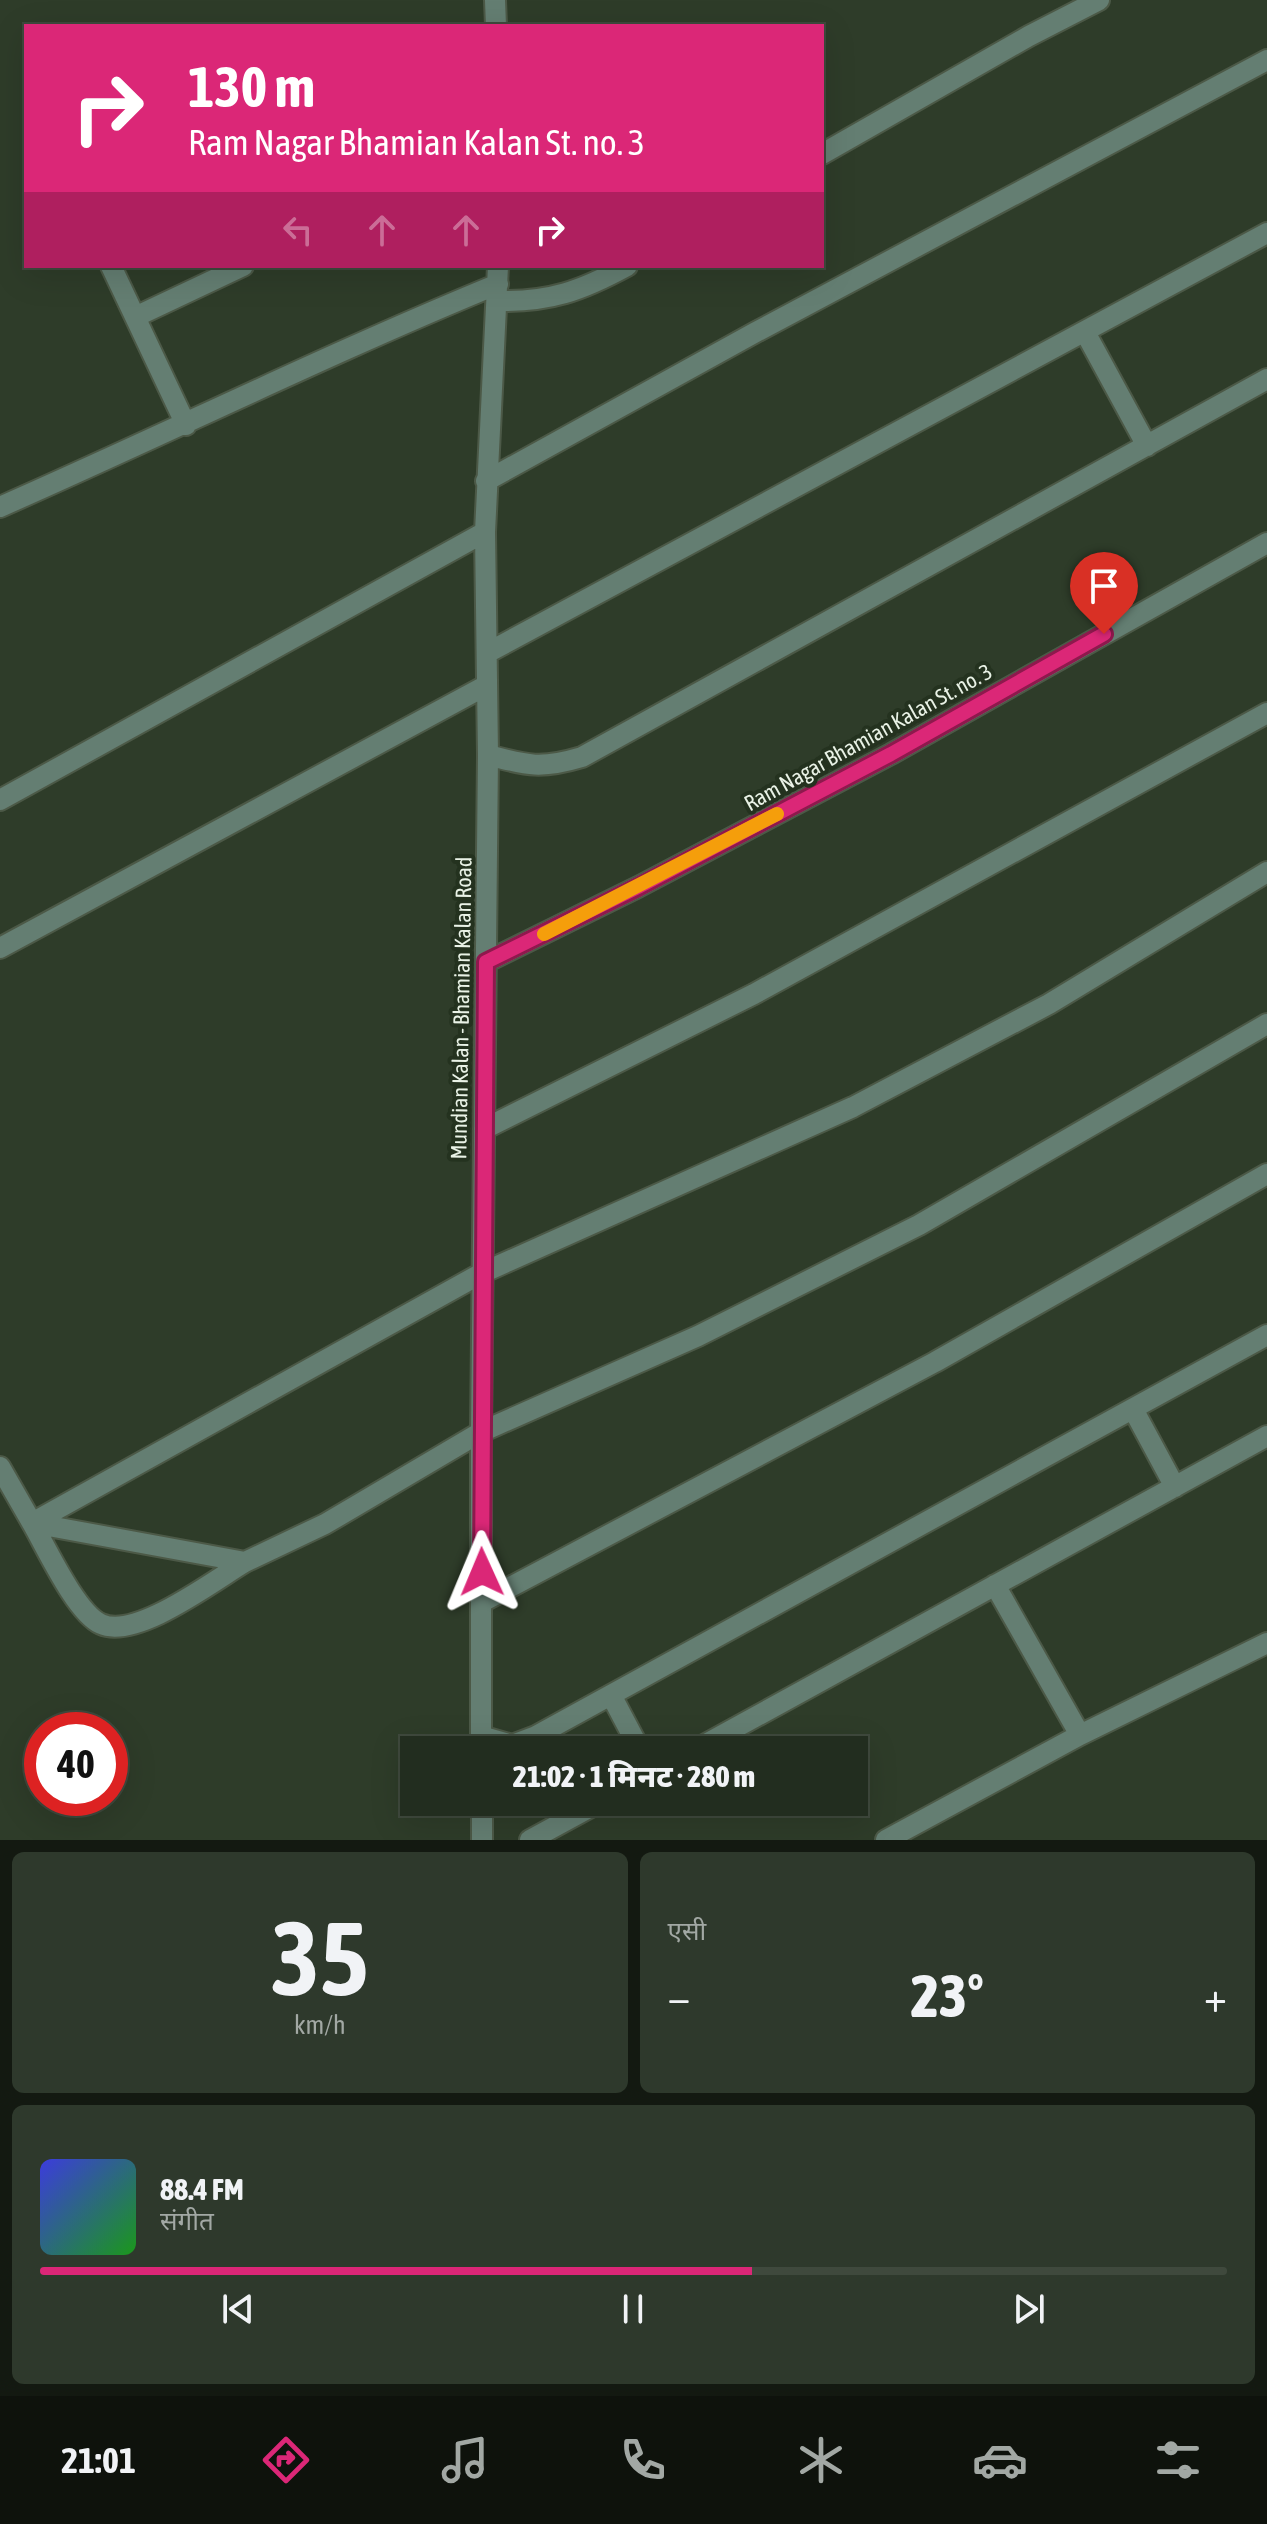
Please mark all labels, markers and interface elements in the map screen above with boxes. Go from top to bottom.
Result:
text: 130 m [188,55,315,119]
icon: right [56,56,160,160]
text: Ram Nagar Bhamian Kalan St. no. 3 [188,121,645,163]
icon: left [276,208,320,252]
icon: ahead [360,208,404,252]
icon: ahead [444,208,488,252]
icon: right [528,208,572,252]
pin [1070,552,1138,634]
icon: arrive [1082,564,1126,608]
street label: Ram Nagar Bhamian Kalan St. no. 3 [740,658,996,816]
street label: Mundian Kalan - Bhamian Kalan Road [445,856,477,1160]
position arrow [440,1530,524,1614]
speed limit sign: 40 [24,1712,128,1816]
text: 21:02 · 1 मिनट · 280 m [513,1759,755,1793]
text: 35 [271,1898,369,2017]
text: एसी [668,1916,706,1946]
text: 23° [911,1961,984,2030]
text: − [668,1971,690,2021]
text: + [1204,1971,1227,2021]
text: km/h [294,2010,346,2040]
text: 88.4 FM [160,2172,244,2206]
text: संगीत [160,2206,214,2236]
icon: previous [216,2287,260,2331]
icon: pause [611,2287,655,2331]
icon: next [1007,2287,1051,2331]
icon: directions [258,2432,314,2488]
icon: music [437,2432,493,2488]
icon: phone [615,2432,671,2488]
icon: climate [793,2432,849,2488]
icon: car [972,2432,1028,2488]
icon: filters [1150,2432,1206,2488]
text: 21:01 [61,2439,136,2481]

